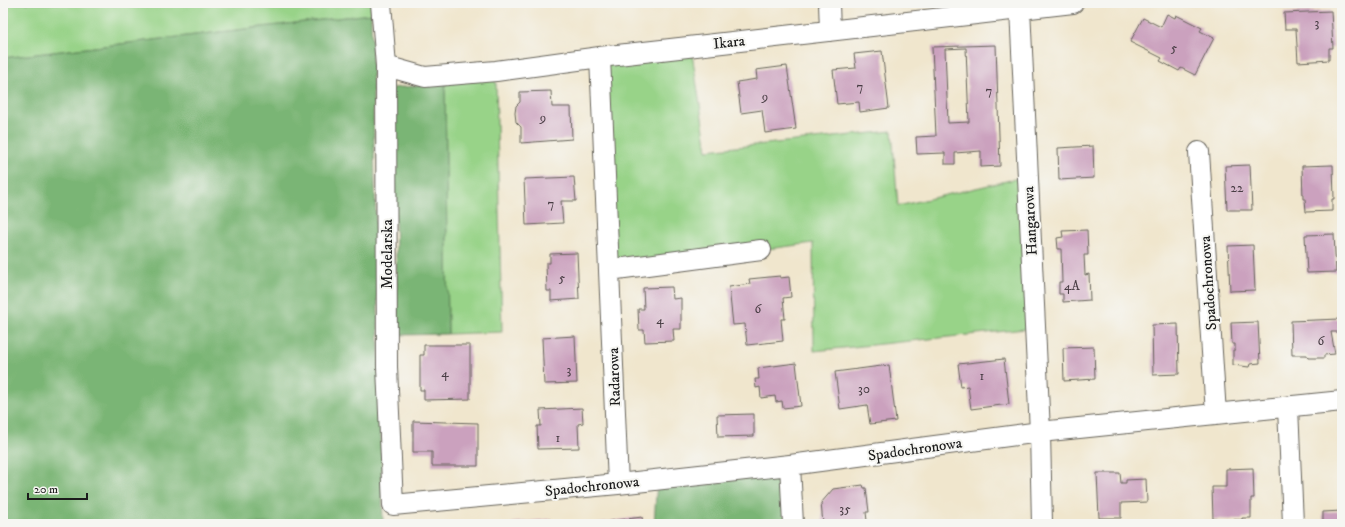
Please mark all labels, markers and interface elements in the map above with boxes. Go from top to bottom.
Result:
house number: 3 [1315,15,1320,31]
street label: Ikara [712,31,747,54]
house number: 5 [1171,40,1178,56]
house number: 7 [857,79,864,95]
house number: 7 [986,83,993,99]
house number: 9 [761,89,768,105]
house number: 9 [539,110,546,126]
house number: 22 [1231,180,1244,196]
street label: Hangarowa [1019,185,1042,256]
house number: 7 [548,196,555,212]
street label: Modelarska [378,218,397,289]
street label: Spadochronowa [1196,234,1221,331]
house number: 5 [559,270,566,286]
house number: 4A [1064,278,1081,294]
house number: 6 [755,301,763,317]
house number: 4 [656,312,664,328]
house number: 6 [1318,333,1326,349]
street label: Radarowa [604,347,625,407]
house number: 3 [567,362,572,378]
house number: 4 [441,365,449,381]
house number: 1 [980,368,985,384]
house number: 30 [858,381,870,397]
house number: 1 [556,430,561,446]
street label: Spadochronowa [867,433,964,465]
street label: Spadochronowa [544,472,641,501]
scale bar [28,475,87,501]
text: 20 m [34,482,58,497]
house number: 35 [839,501,851,517]

